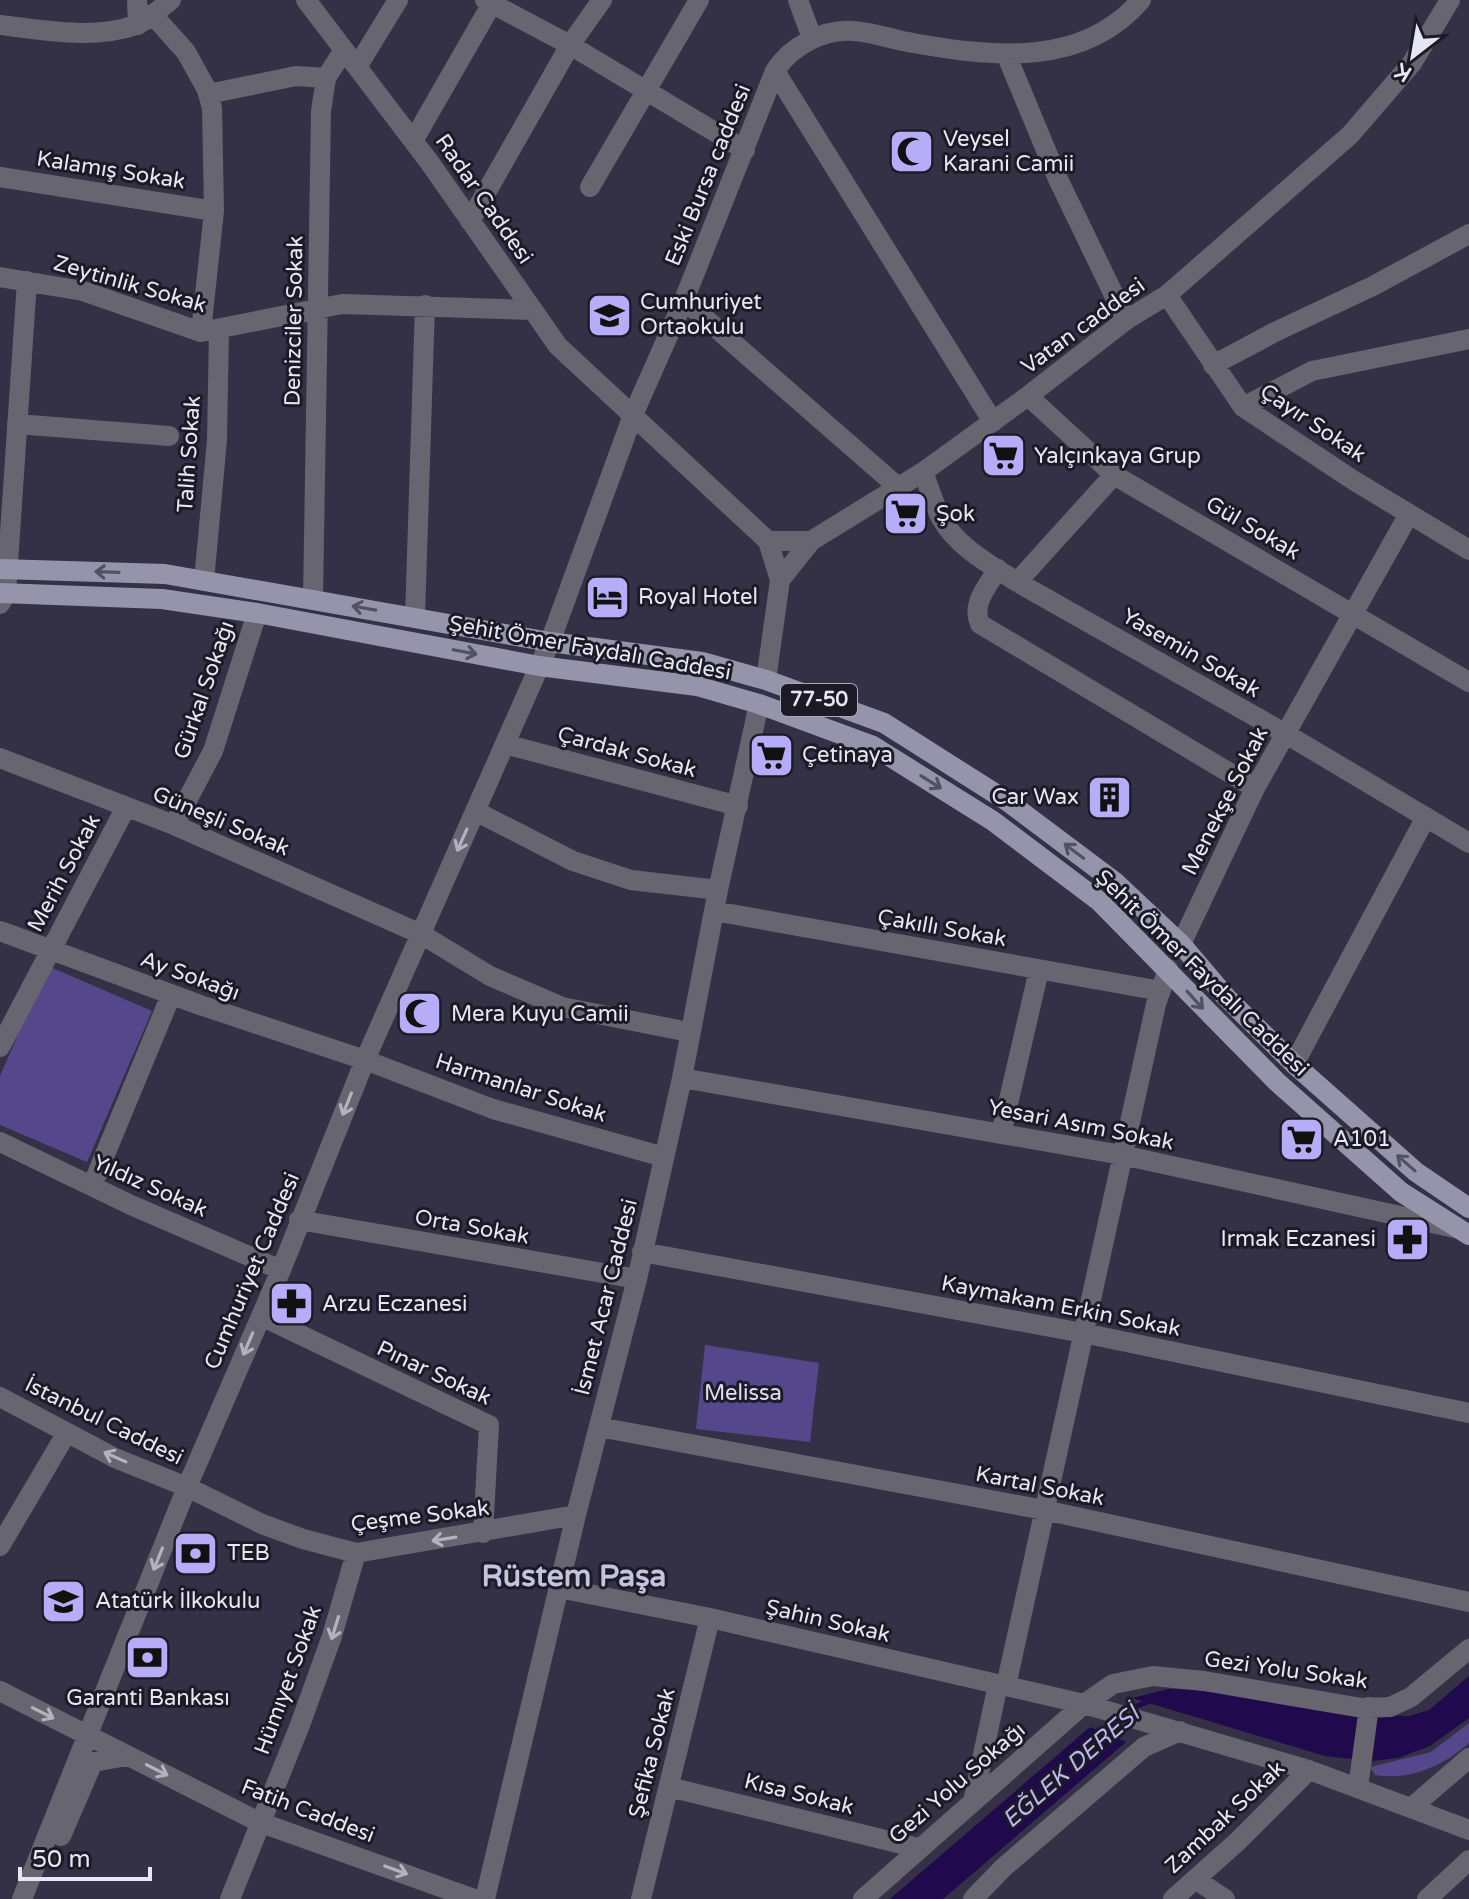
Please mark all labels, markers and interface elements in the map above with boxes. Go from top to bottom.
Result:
north arrow [1373,16,1453,96]
text: K [1390,57,1416,87]
street label: Eski Bursa caddesi [660,80,756,270]
place label: Veysel Karani Camii [943,126,1074,177]
mosque icon: Veysel Karani Camii [888,128,936,176]
street label: Radar Caddesi [430,129,538,269]
street label: Kalamış Sokak [35,145,187,195]
street label: Denizciler Sokak [280,235,308,407]
street label: Zeytinlik Sokak [51,250,209,318]
street label: Vatan caddesi [1016,272,1150,380]
place label: Cumhuriyet Ortaokulu [640,289,762,340]
school or university icon: Cumhuriyet Ortaokulu [585,291,633,339]
street label: Çayır Sokak [1255,378,1371,468]
street label: Talih Sokak [172,395,206,513]
supermarket icon: Yalçınkaya Grup [979,432,1027,480]
place label: Yalçınkaya Grup [1034,443,1201,469]
supermarket icon: Şok [881,490,929,538]
street label: Gül Sokak [1201,491,1305,565]
place label: Şok [936,501,975,527]
one-way arrow [94,565,121,580]
hotel icon: Royal Hotel [583,573,631,621]
place label: Royal Hotel [638,584,758,610]
one-way arrow [352,599,377,614]
street label: Yasemin Sokak [1117,603,1265,703]
street label: Şehit Ömer Faydalı Caddesi [447,610,733,686]
street label: Gürkal Sokağı [168,618,240,762]
one-way arrow [452,646,477,661]
road number: 77-50 [781,684,857,716]
street label: Çardak Sokak [555,721,699,783]
street label: Menekşe Sokak [1176,723,1274,879]
supermarket icon: Çetinaya [747,731,795,779]
place label: Çetinaya [802,742,893,768]
building icon: Car Wax [1086,773,1134,821]
one-way arrow [919,774,942,790]
street label: Güneşli Sokak [149,780,293,862]
place label: Car Wax [992,784,1079,810]
street label: Merih Sokak [22,810,106,936]
one-way arrow [454,827,469,852]
one-way arrow [1064,843,1085,860]
street label: Şehit Ömer Faydalı Caddesi [1090,864,1314,1082]
street label: Çakıllı Sokak [876,904,1008,952]
street label: Ay Sokağı [137,946,243,1006]
one-way arrow [1186,989,1204,1009]
mosque icon: Mera Kuyu Camii [396,990,444,1038]
place label: Mera Kuyu Camii [451,1001,629,1027]
street label: Harmanlar Sokak [432,1048,610,1128]
one-way arrow [339,1091,354,1116]
street label: Yesari Asım Sokak [986,1094,1176,1156]
supermarket icon: A101 [1278,1115,1326,1163]
place label: A101 [1333,1126,1391,1152]
street label: Yıldız Sokak [89,1149,211,1223]
one-way arrow [1396,1154,1416,1172]
street label: Cumhuriyet Caddesi [199,1169,305,1373]
street label: İsmet Acar Caddesi [569,1196,643,1398]
street label: Orta Sokak [413,1204,531,1250]
pharmacy icon: Irmak Eczanesi [1383,1215,1431,1263]
place label: Irmak Eczanesi [1221,1226,1376,1252]
street label: Kaymakam Erkin Sokak [939,1270,1183,1342]
pharmacy icon: Arzu Eczanesi [267,1280,315,1328]
place label: Arzu Eczanesi [322,1291,467,1317]
one-way arrow [240,1331,255,1356]
street label: Pınar Sokak [373,1335,495,1411]
street label: İstanbul Caddesi [21,1371,187,1471]
park label: Melissa [704,1380,782,1406]
one-way arrow [103,1449,127,1464]
street label: Kartal Sokak [973,1461,1107,1511]
street label: Çeşme Sokak [349,1495,491,1537]
bank icon: TEB [172,1529,220,1577]
one-way arrow [432,1532,457,1547]
place label: TEB [227,1540,270,1566]
one-way arrow [149,1546,164,1571]
district label: Rüstem Paşa [482,1558,666,1595]
school or university icon: Atatürk İlkokulu [40,1577,88,1625]
place label: Atatürk İlkokulu [95,1588,260,1614]
street label: Şahin Sokak [763,1594,893,1648]
street label: Hümıyet Sokak [249,1602,327,1758]
one-way arrow [327,1615,341,1640]
bank icon: Garanti Bankası [124,1633,172,1681]
street label: Gezi Yolu Sokak [1203,1646,1369,1694]
place label: Garanti Bankası [66,1685,230,1711]
street label: Şefika Sokak [623,1685,681,1821]
water label: EĞLEK DERESİ [997,1698,1148,1834]
one-way arrow [31,1706,55,1721]
street label: Gezi Yolu Sokağı [884,1717,1030,1849]
street label: Zambak Sokak [1160,1755,1290,1879]
one-way arrow [144,1762,168,1778]
street label: Kısa Sokak [742,1768,856,1820]
street label: Fatih Caddesi [238,1774,378,1848]
scale bar [20,1831,150,1881]
text: 50 m [32,1845,90,1874]
one-way arrow [383,1864,408,1878]

